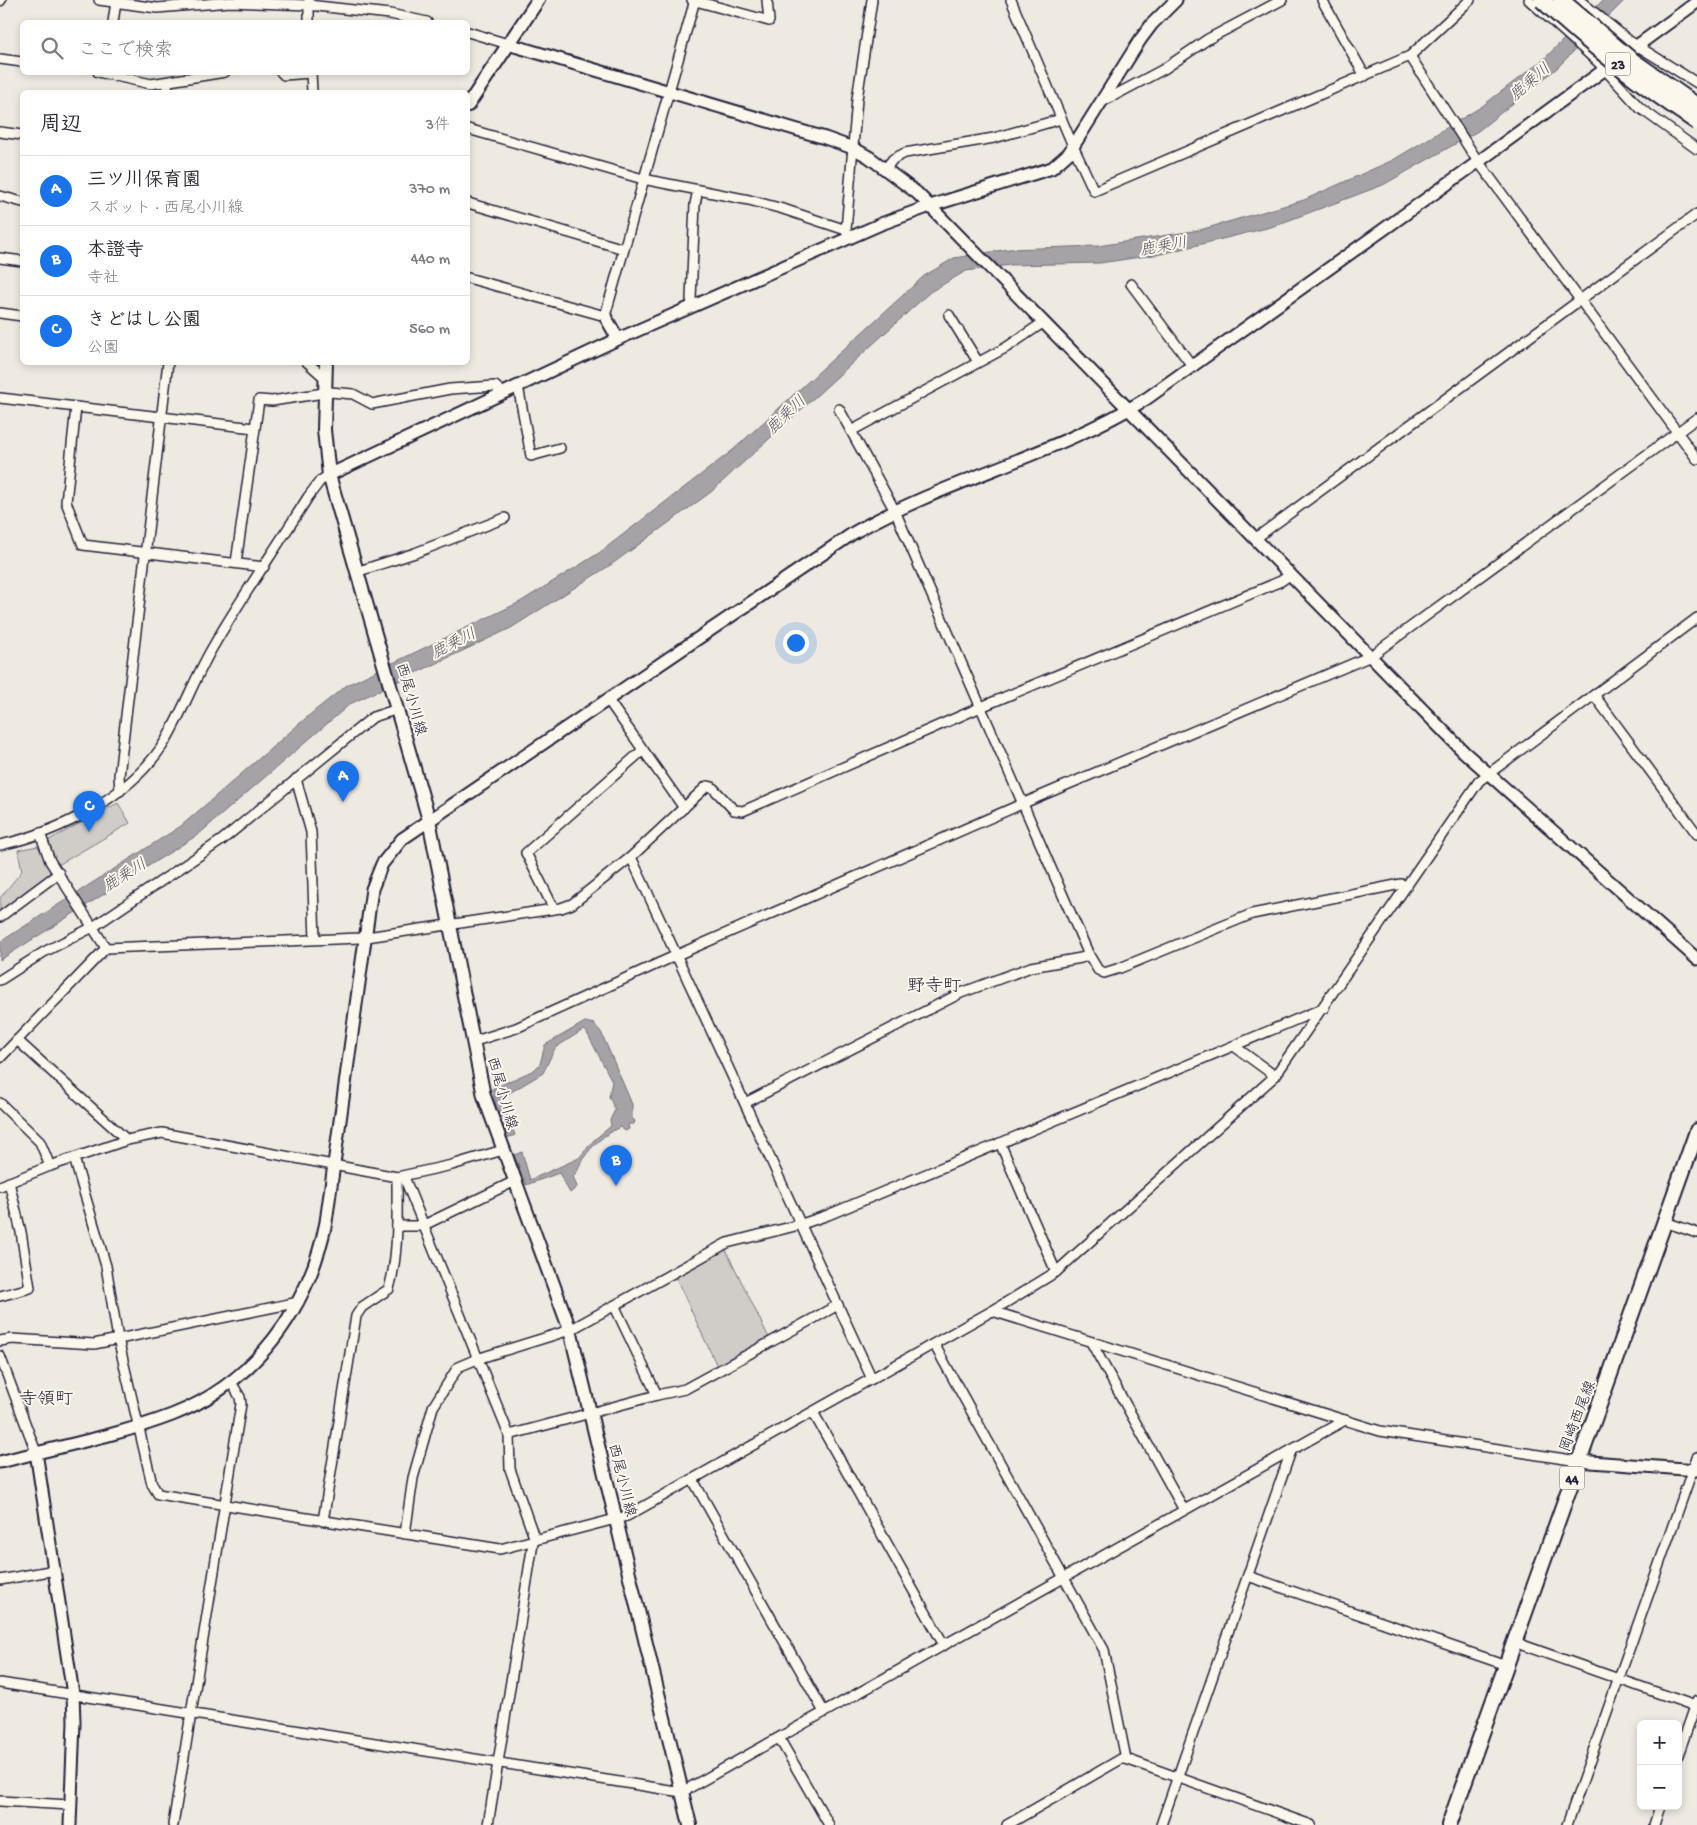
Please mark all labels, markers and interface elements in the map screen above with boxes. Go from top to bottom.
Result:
search box [20,20,470,75]
icon: search [38,34,66,62]
text: ここで検索 [78,40,173,63]
road number: 23 [1606,52,1630,76]
water label: 鹿乗川 [1506,60,1556,107]
text: 周辺 [40,114,82,139]
text: 3件 [426,117,450,136]
text: 三ツ川保育園 [87,170,201,193]
text: A [51,181,61,200]
text: 370 m [409,181,450,200]
text: スポット · 西尾小川線 [87,200,244,219]
water label: 鹿乗川 [1138,234,1189,262]
text: 本證寺 [87,240,144,263]
text: B [52,251,60,270]
text: 440 m [411,251,450,270]
text: 寺社 [87,270,119,289]
text: きどはし公園 [87,310,201,333]
text: C [52,321,60,340]
text: 560 m [409,321,450,340]
text: 公園 [87,340,119,359]
water label: 鹿乗川 [763,392,811,440]
water label: 鹿乗川 [428,625,480,664]
your location [783,630,809,656]
street label: 西尾小川線 [391,661,430,738]
pin: A [327,761,359,802]
pin: C [73,791,105,832]
water label: 鹿乗川 [100,855,151,898]
district label: 野寺町 [907,976,961,998]
street label: 西尾小川線 [482,1055,521,1132]
pin: B [600,1145,632,1186]
street label: 岡崎西尾線 [1556,1378,1601,1455]
district label: 寺領町 [19,1389,73,1411]
street label: 西尾小川線 [603,1442,640,1519]
road number: 44 [1560,1466,1584,1490]
map controls [1637,1720,1682,1810]
button: + [1637,1720,1682,1765]
button: − [1637,1765,1682,1810]

